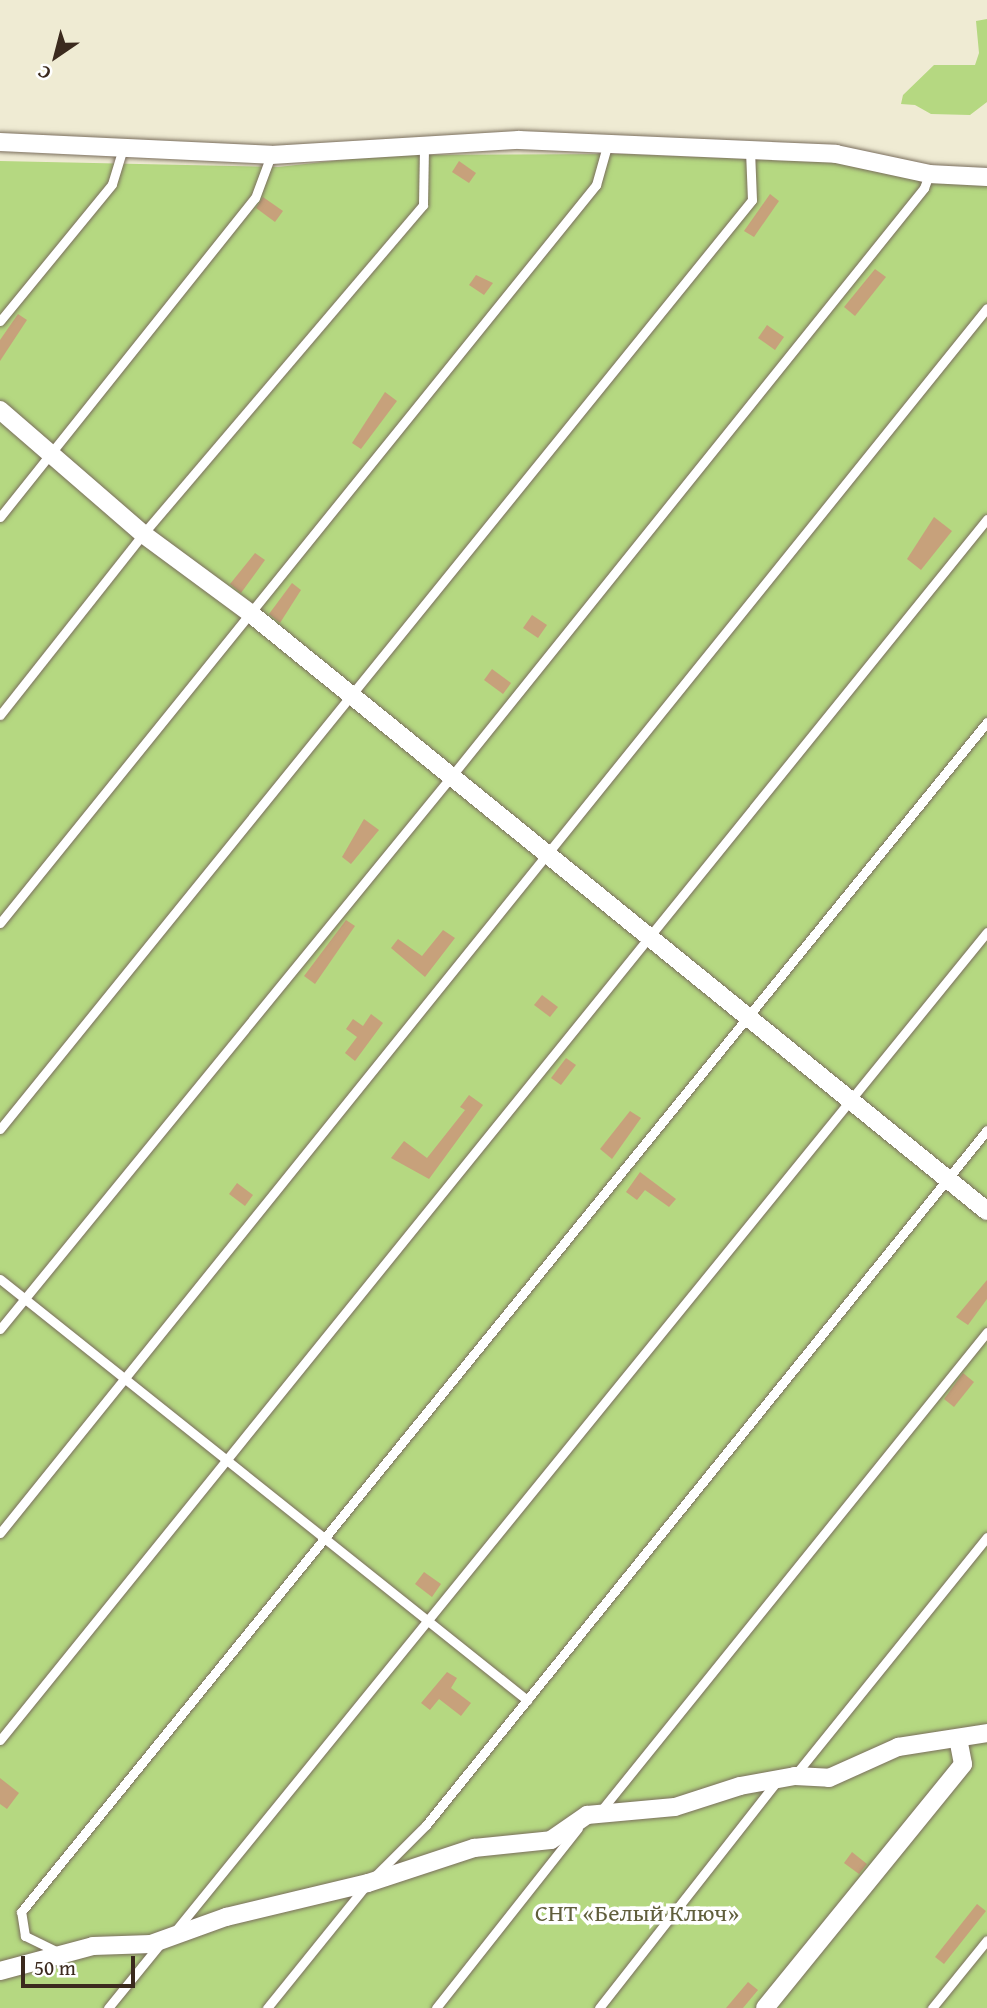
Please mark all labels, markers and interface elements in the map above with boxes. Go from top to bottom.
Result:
north arrow [21,21,91,91]
text: С [32,59,56,88]
park label: СНТ «Белый Ключ» [535,1899,739,1927]
scale bar [24,1941,138,1985]
text: 50 m [34,1952,76,1983]

